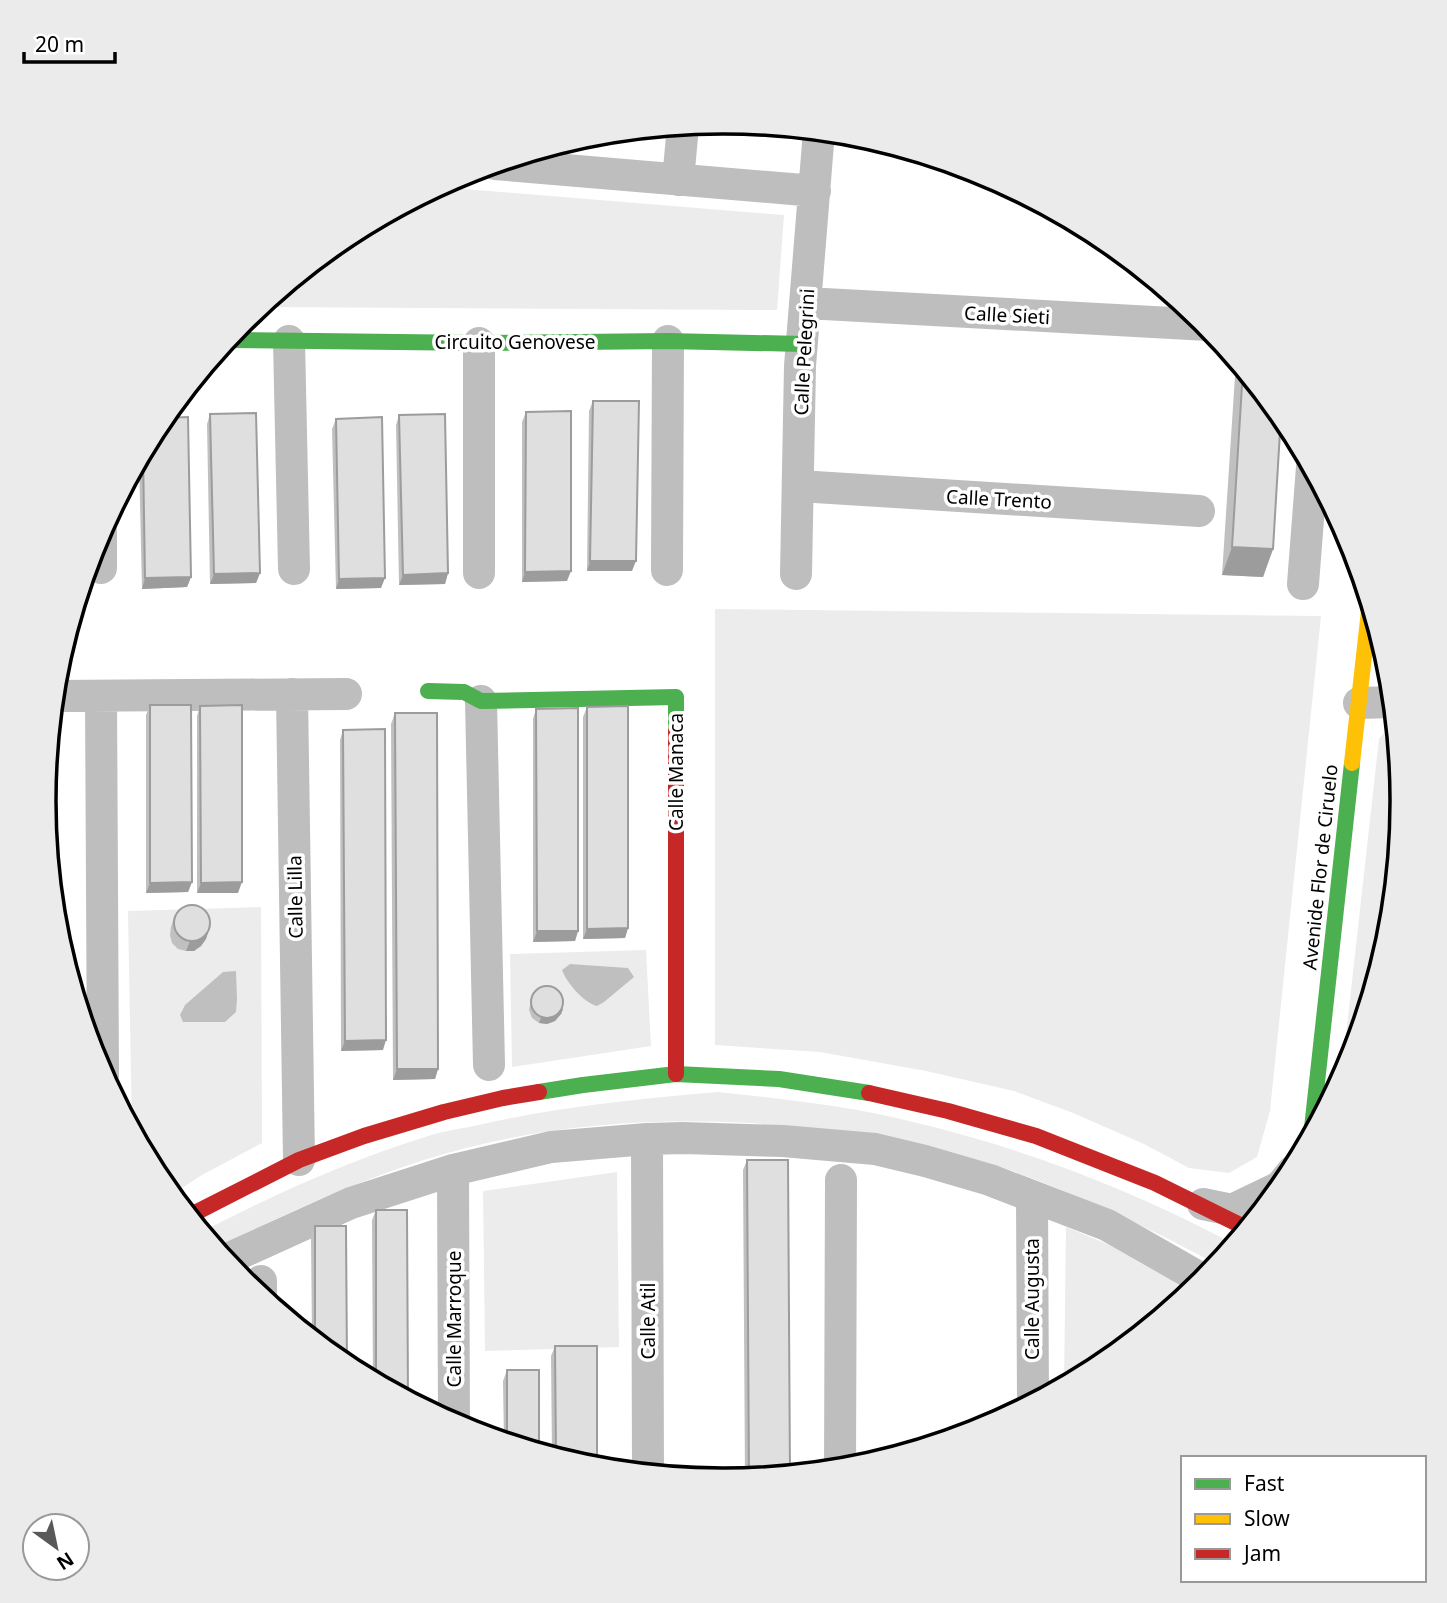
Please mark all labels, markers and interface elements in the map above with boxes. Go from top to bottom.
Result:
scale bar [24,21,116,65]
text: 20 m [35,30,84,58]
street label: Calle Pelegrini [788,288,820,416]
street label: Calle Sieti [963,300,1051,330]
street label: Circuito Genovese [434,329,596,355]
street label: Calle Trento [945,483,1053,515]
street label: Calle Manaca [663,713,689,831]
street label: Avenide Flor de Ciruelo [1296,763,1344,971]
street label: Calle Lilla [281,855,309,939]
street label: Calle Augusta [1019,1238,1045,1360]
street label: Calle Marroque [441,1251,467,1387]
street label: Calle Atil [635,1283,661,1359]
legend [1181,1456,1426,1582]
text: Fast [1244,1469,1285,1497]
text: Slow [1244,1504,1290,1532]
north arrow [21,1512,91,1582]
text: Jam [1242,1539,1281,1567]
text: N [52,1546,79,1576]

